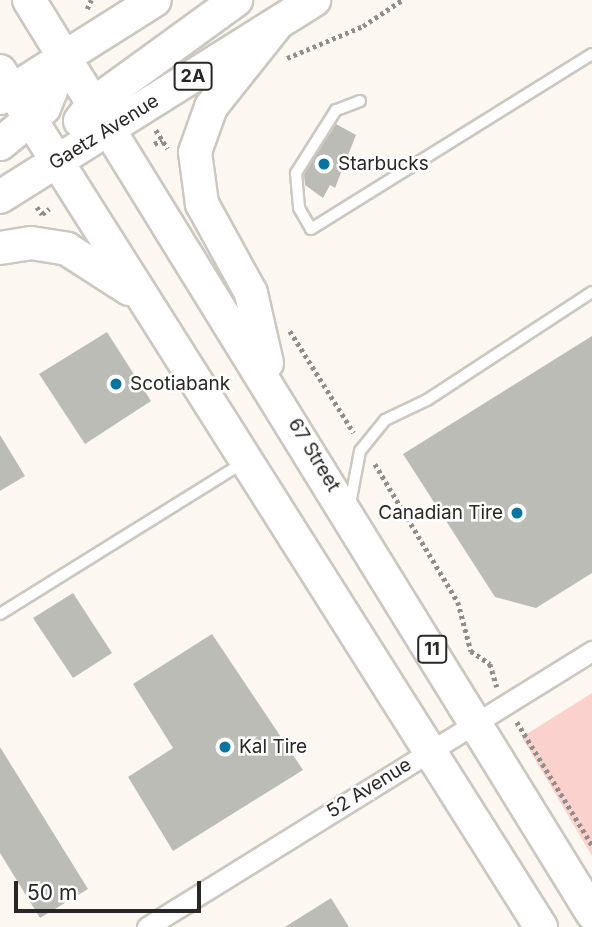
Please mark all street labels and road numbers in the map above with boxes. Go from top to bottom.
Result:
road number: 2A [172,62,214,90]
street label: Gaetz Avenue [45,89,163,175]
street label: 67 Street [283,414,345,496]
road number: 11 [416,634,448,664]
street label: 52 Avenue [323,753,415,823]

